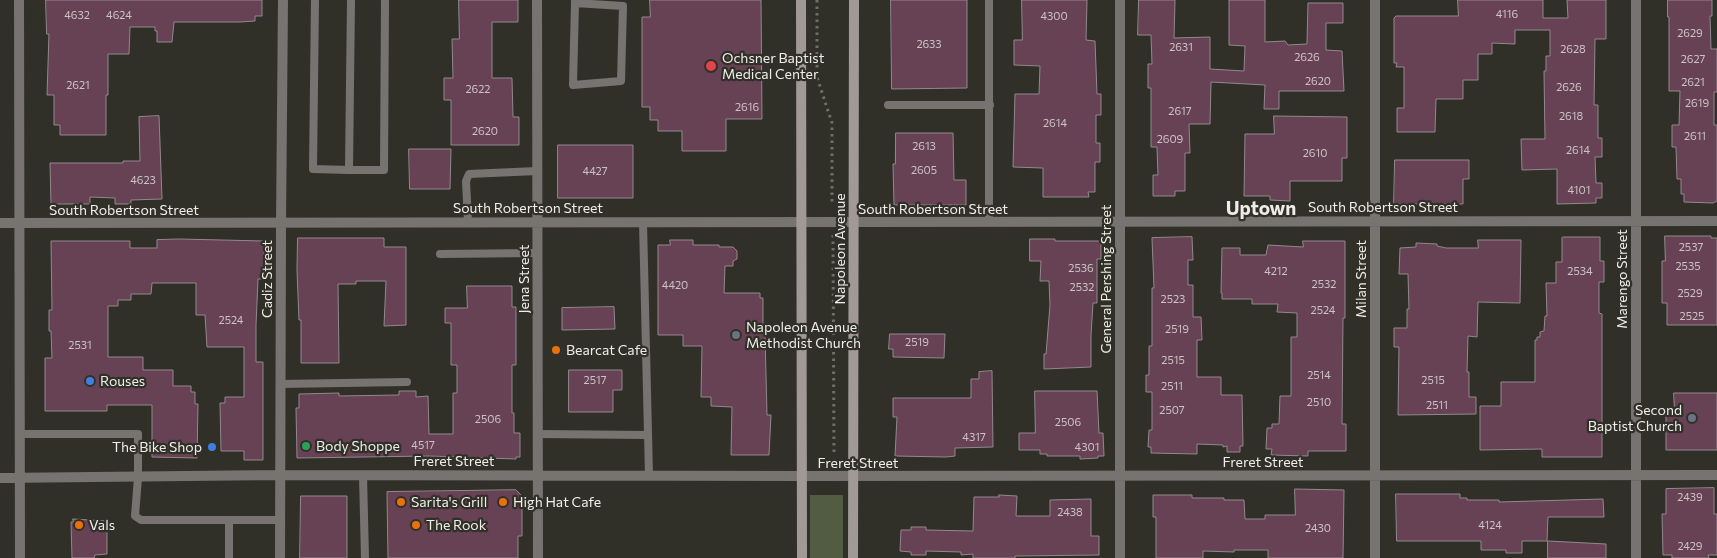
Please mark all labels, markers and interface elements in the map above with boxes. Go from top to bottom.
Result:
house number: 4116 [1496,7,1518,21]
house number: 4632 [64,8,90,22]
house number: 4624 [106,8,132,22]
house number: 4300 [1040,9,1068,23]
house number: 2629 [1677,26,1703,40]
house number: 2633 [916,37,942,51]
house number: 2631 [1169,40,1193,54]
house number: 2628 [1560,42,1586,56]
place label: Ochsner Baptist Medical Center [722,50,824,82]
house number: 2626 [1294,50,1320,64]
house number: 2627 [1681,52,1705,66]
marker: Ochsner Baptist Medical Center [704,59,718,73]
house number: 2620 [1305,74,1331,88]
house number: 2621 [1681,75,1705,89]
house number: 2621 [66,78,90,92]
house number: 2626 [1556,80,1582,94]
house number: 2622 [466,82,490,96]
house number: 2619 [1685,96,1709,110]
house number: 2616 [735,100,759,114]
house number: 2617 [1168,104,1192,118]
house number: 2618 [1559,109,1583,123]
house number: 2614 [1043,116,1067,130]
house number: 2620 [472,124,498,138]
house number: 2611 [1684,129,1706,143]
house number: 2609 [1157,132,1183,146]
house number: 2613 [912,139,936,153]
house number: 2614 [1566,143,1590,157]
house number: 2610 [1303,146,1327,160]
house number: 2605 [911,163,937,177]
house number: 4427 [583,164,607,178]
house number: 4623 [130,173,156,187]
house number: 4101 [1568,183,1590,197]
street label: Napoleon Avenue [832,193,848,305]
district label: Uptown [1226,198,1296,220]
street label: South Robertson Street [1308,199,1458,215]
street label: South Robertson Street [453,200,603,216]
street label: South Robertson Street [858,201,1008,217]
street label: South Robertson Street [49,202,199,218]
street label: General Pershing Street [1098,204,1114,354]
street label: Marengo Street [1614,229,1630,329]
street label: Cadiz Street [259,240,275,318]
street label: Milan Street [1353,240,1369,318]
house number: 2537 [1679,240,1703,254]
street label: Jena Street [516,244,532,314]
house number: 2535 [1675,259,1701,273]
house number: 2536 [1068,261,1094,275]
house number: 4212 [1264,264,1288,278]
house number: 2534 [1567,264,1593,278]
house number: 2532 [1312,277,1336,291]
house number: 4420 [662,278,688,292]
house number: 2532 [1070,280,1094,294]
house number: 2529 [1677,286,1703,300]
house number: 2523 [1161,292,1185,306]
house number: 2524 [1311,303,1335,317]
house number: 2525 [1680,309,1704,323]
house number: 2524 [219,313,243,327]
place label: Napoleon Avenue Methodist Church [746,319,861,352]
house number: 2519 [1165,322,1189,336]
marker: Napoleon Avenue Methodist Church [730,329,742,341]
house number: 2519 [905,335,929,349]
house number: 2531 [68,338,92,352]
place label: Bearcat Cafe [566,342,647,358]
marker: Bearcat Cafe [550,344,562,356]
house number: 2515 [1161,353,1185,367]
house number: 2514 [1307,368,1331,382]
place label: Rouses [100,373,145,389]
house number: 2517 [584,373,606,387]
house number: 2515 [1421,373,1445,387]
marker: Rouses [84,375,96,387]
house number: 2511 [1161,379,1183,393]
house number: 2510 [1307,395,1331,409]
house number: 2511 [1426,398,1448,412]
place label: Second Baptist Church [1588,402,1682,434]
house number: 2507 [1159,403,1185,417]
house number: 2506 [475,412,501,426]
marker: Second Baptist Church [1686,412,1698,424]
house number: 2506 [1055,415,1081,429]
house number: 4317 [962,430,986,444]
place label: Body Shoppe [316,438,400,454]
house number: 4517 [411,438,435,452]
place label: The Bike Shop [112,439,202,455]
marker: Body Shoppe [300,440,312,452]
house number: 4301 [1075,440,1099,454]
marker: The Bike Shop [206,441,218,453]
street label: Freret Street [413,453,495,469]
street label: Freret Street [1222,454,1304,470]
street label: Freret Street [817,455,899,471]
house number: 2439 [1677,490,1703,504]
place label: Sarita's Grill [411,494,487,510]
place label: High Hat Cafe [513,494,601,510]
marker: Sarita's Grill [395,496,407,508]
marker: High Hat Cafe [497,496,509,508]
house number: 2438 [1057,505,1083,519]
place label: Vals [89,517,115,533]
place label: The Rook [426,517,486,533]
house number: 4124 [1478,518,1502,532]
marker: Vals [73,519,85,531]
marker: The Rook [410,519,422,531]
house number: 2430 [1305,521,1331,535]
house number: 2429 [1677,539,1703,553]

